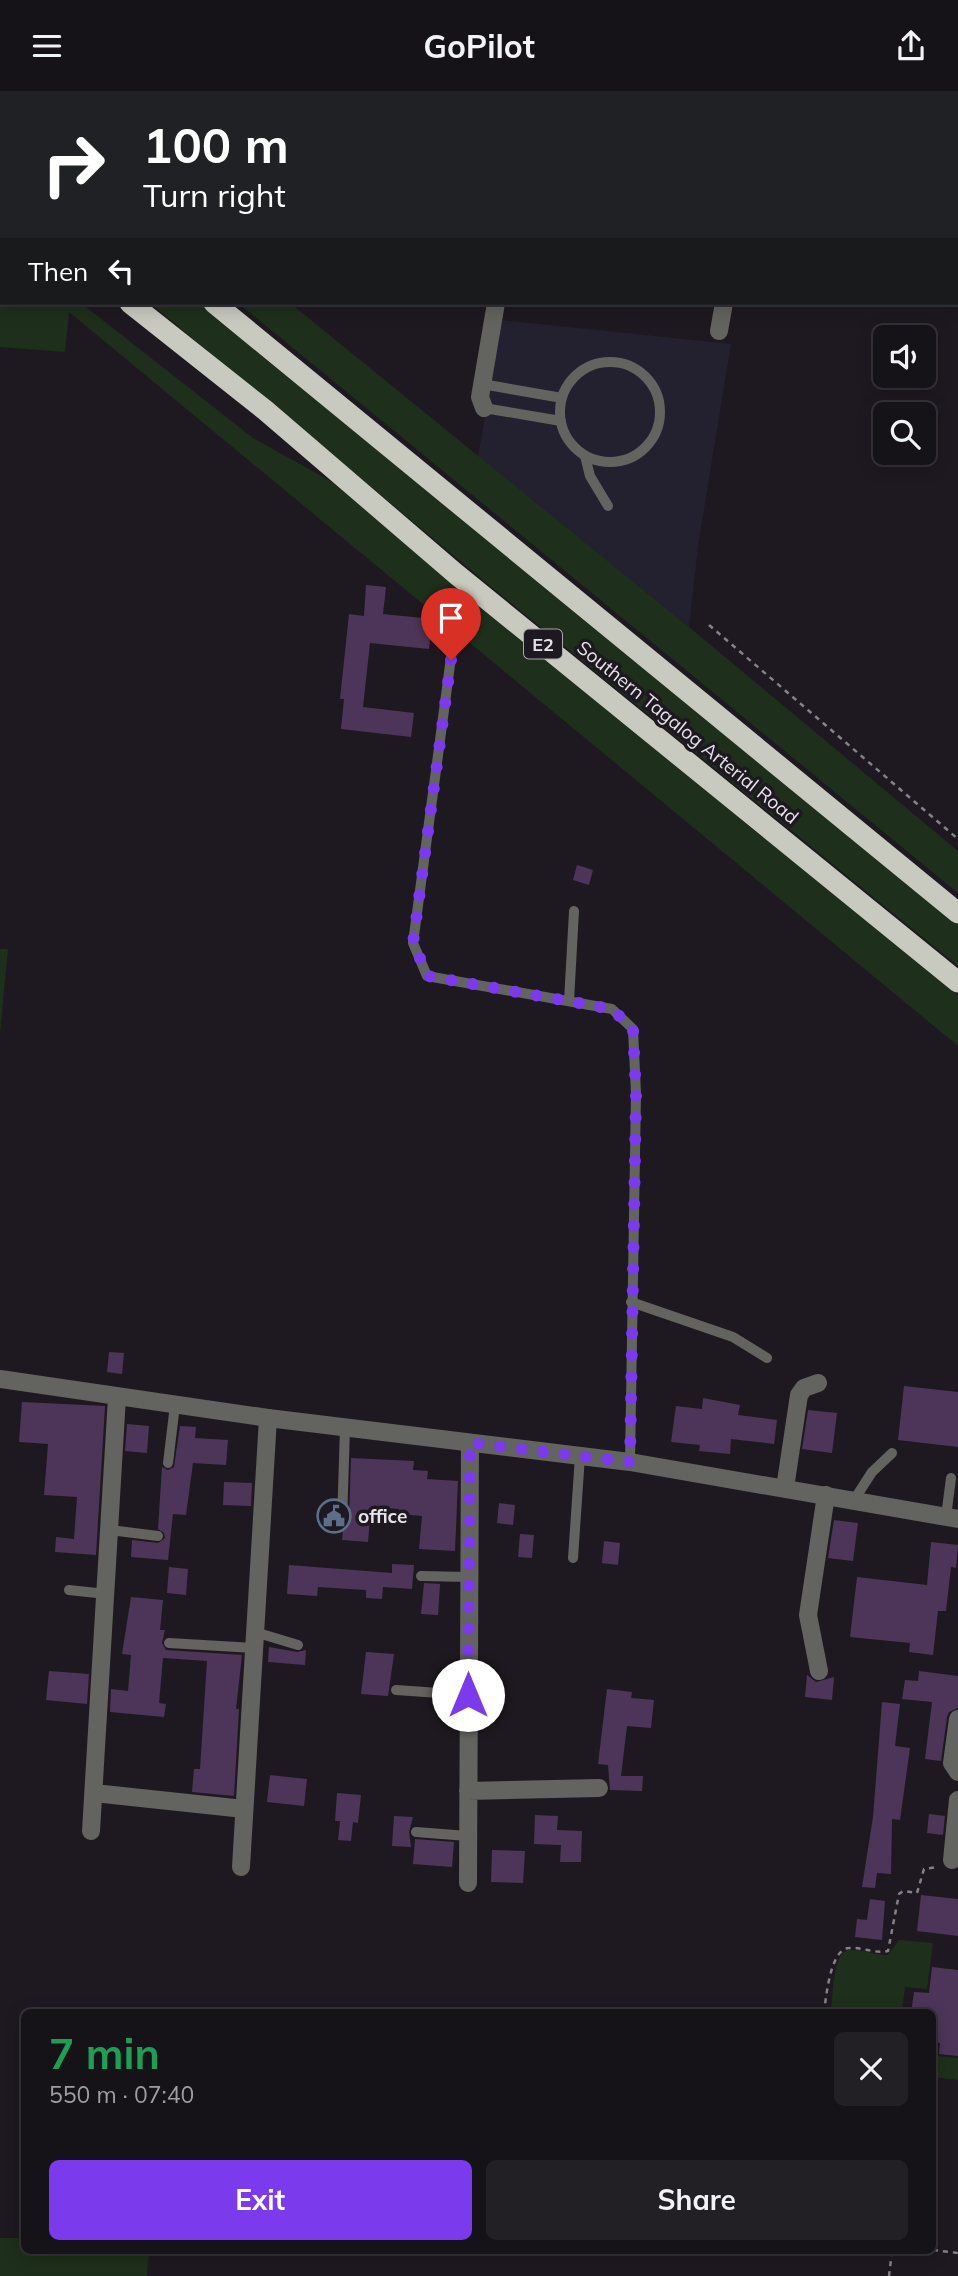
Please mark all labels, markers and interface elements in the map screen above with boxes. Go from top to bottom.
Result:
text: GoPilot [423,26,535,66]
icon: menu [28,27,66,65]
icon: share [892,27,930,65]
text: 100 m [143,114,289,175]
icon: right [28,119,119,210]
text: Turn right [143,175,286,215]
icon: left [102,252,140,290]
text: Then [28,255,88,288]
map controls [873,325,936,465]
button: sound [873,325,936,388]
button: search [873,402,936,465]
pin [421,588,481,660]
icon: arrive [432,599,470,637]
road number: E2 [524,629,562,659]
street label: Southern Tagalog Arterial Road [572,635,804,829]
public building icon: office [315,1497,353,1535]
place label: office [358,1504,407,1528]
position arrow [431,1658,505,1732]
text: 7 min [49,2027,160,2080]
button: close [834,2032,908,2106]
text: 550 m · 07:40 [49,2080,194,2109]
button: Exit [49,2160,472,2240]
button: Share [486,2160,908,2240]

